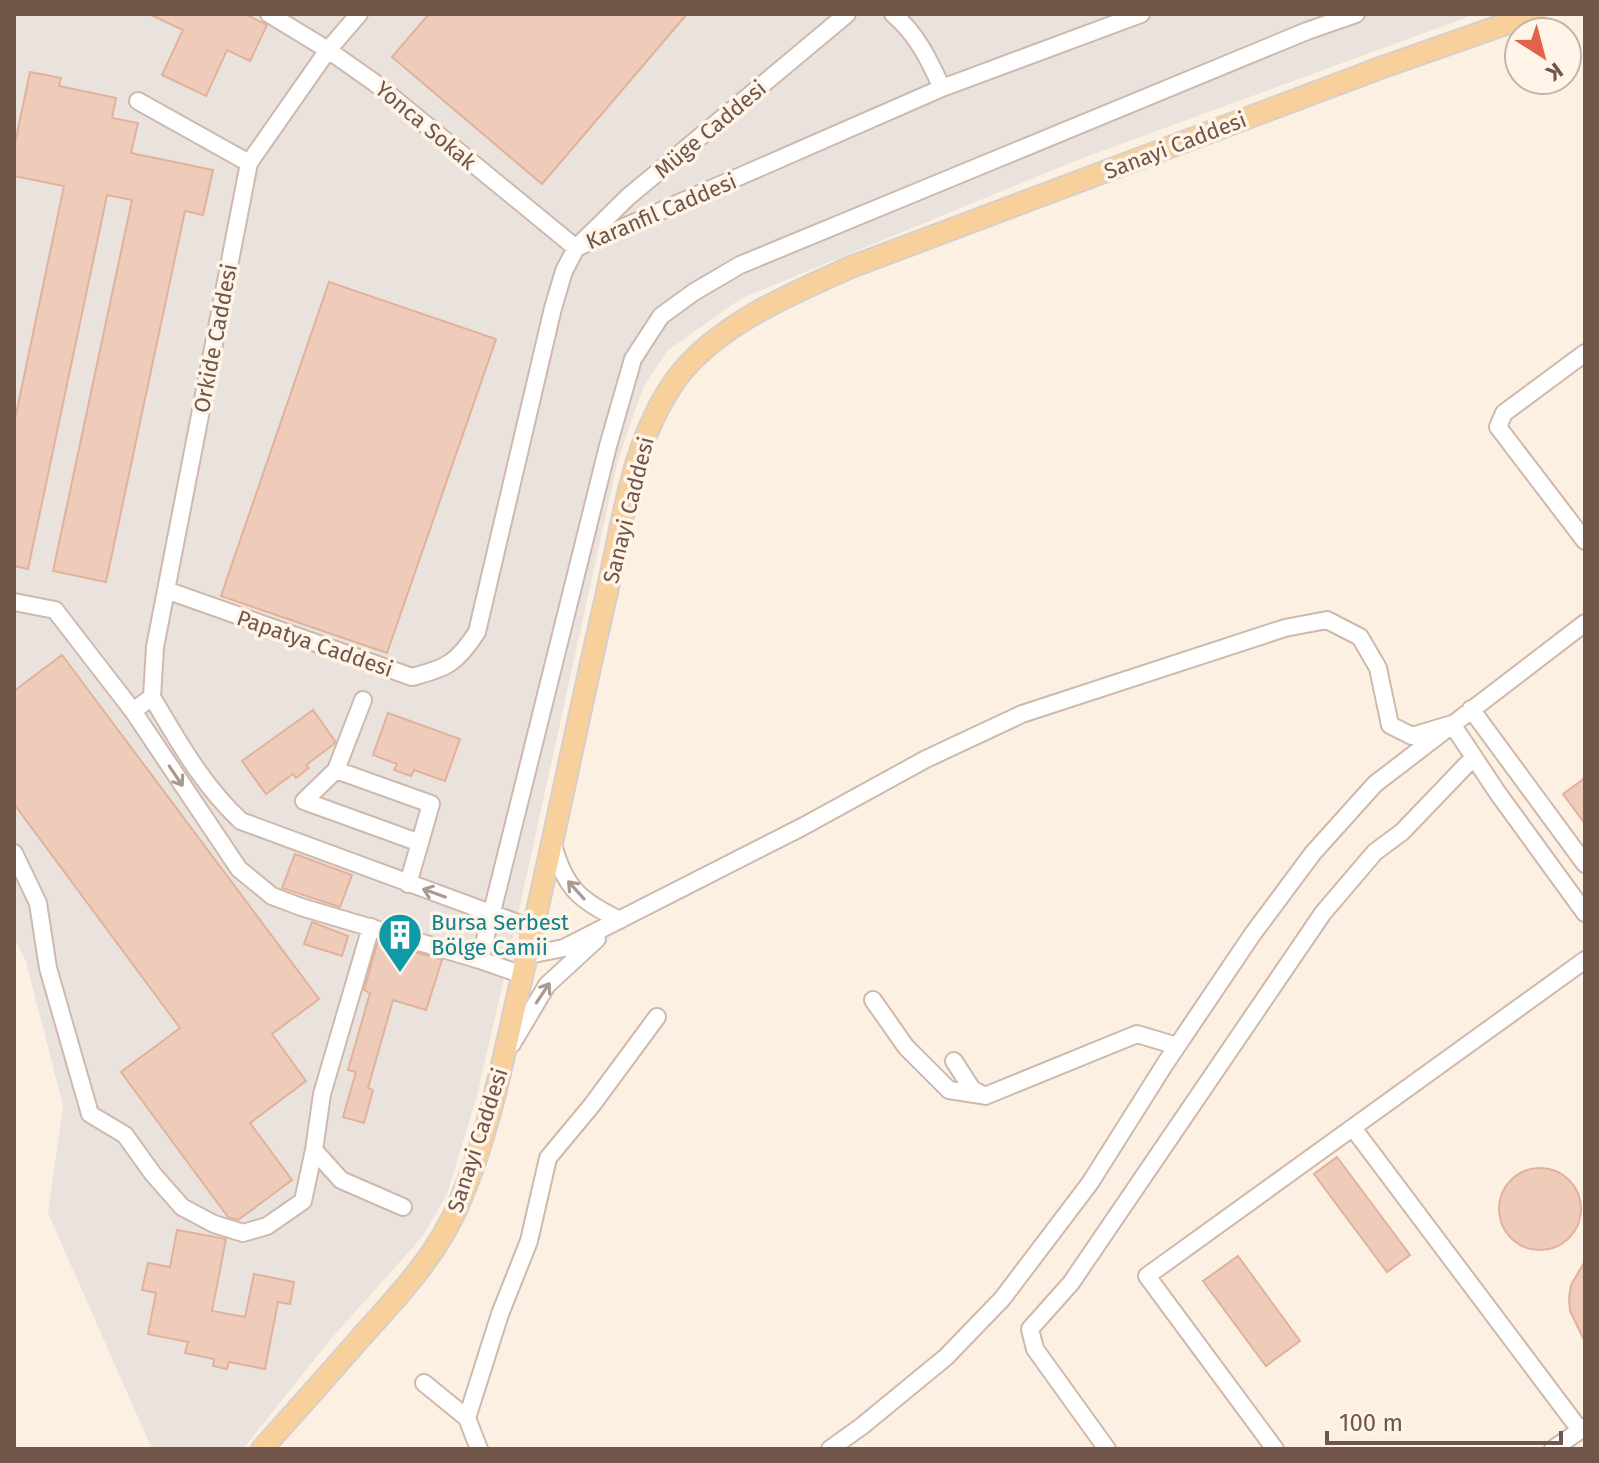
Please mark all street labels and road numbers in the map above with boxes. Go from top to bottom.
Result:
street label: Yonca Sokak [370,75,482,176]
street label: Müge Caddesi [649,75,772,184]
street label: Sanayi Caddesi [1100,106,1250,185]
street label: Karanfil Caddesi [582,168,741,255]
street label: Orkide Caddesi [188,261,243,415]
street label: Sanayi Caddesi [597,434,660,586]
street label: Papatya Caddesi [233,604,396,683]
street label: Sanayi Caddesi [441,1065,514,1216]

